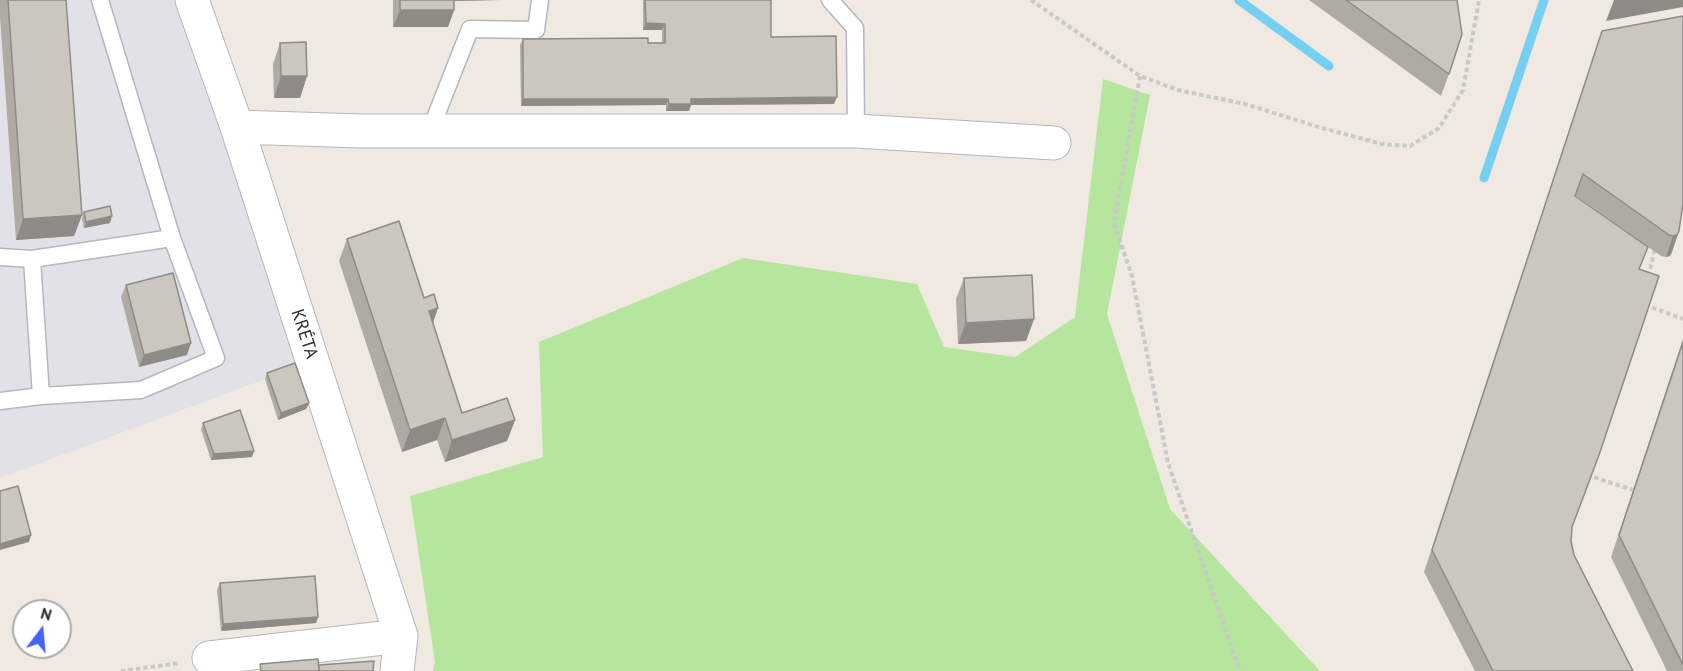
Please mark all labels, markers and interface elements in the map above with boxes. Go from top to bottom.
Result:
street label: KRÉTA [286,307,322,361]
north arrow [12,599,72,659]
text: N [39,603,54,625]

